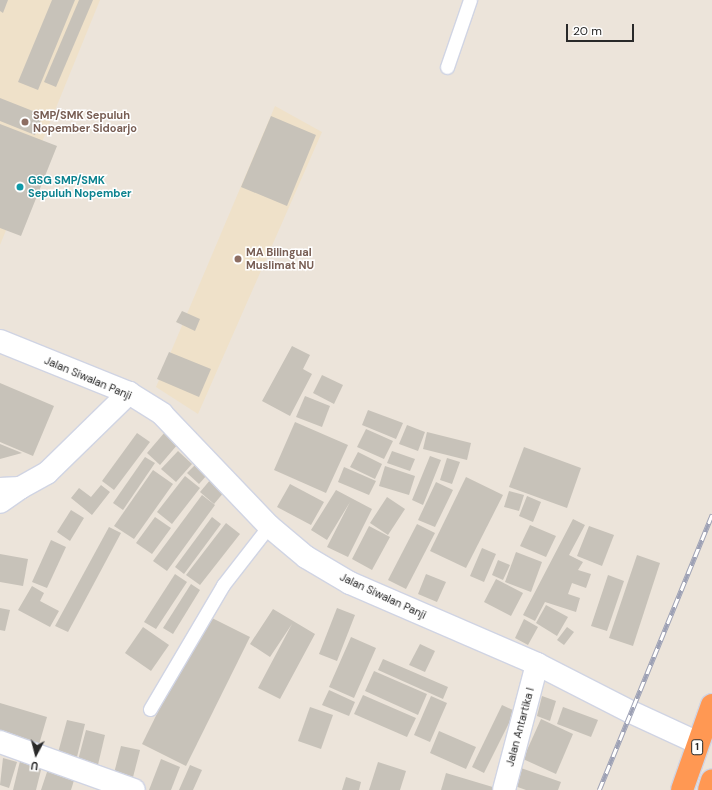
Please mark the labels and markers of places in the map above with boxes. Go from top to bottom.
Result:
place label: SMP/SMK Sepuluh Nopember Sidoarjo [33,109,137,135]
marker: SMP/SMK Sepuluh Nopember Sidoarjo [20,117,30,127]
place label: GSG SMP/SMK Sepuluh Nopember [28,174,132,200]
marker: GSG SMP/SMK Sepuluh Nopember [15,182,25,192]
place label: MA Bilingual Muslimat NU [246,246,314,272]
marker: MA Bilingual Muslimat NU [233,254,243,264]

